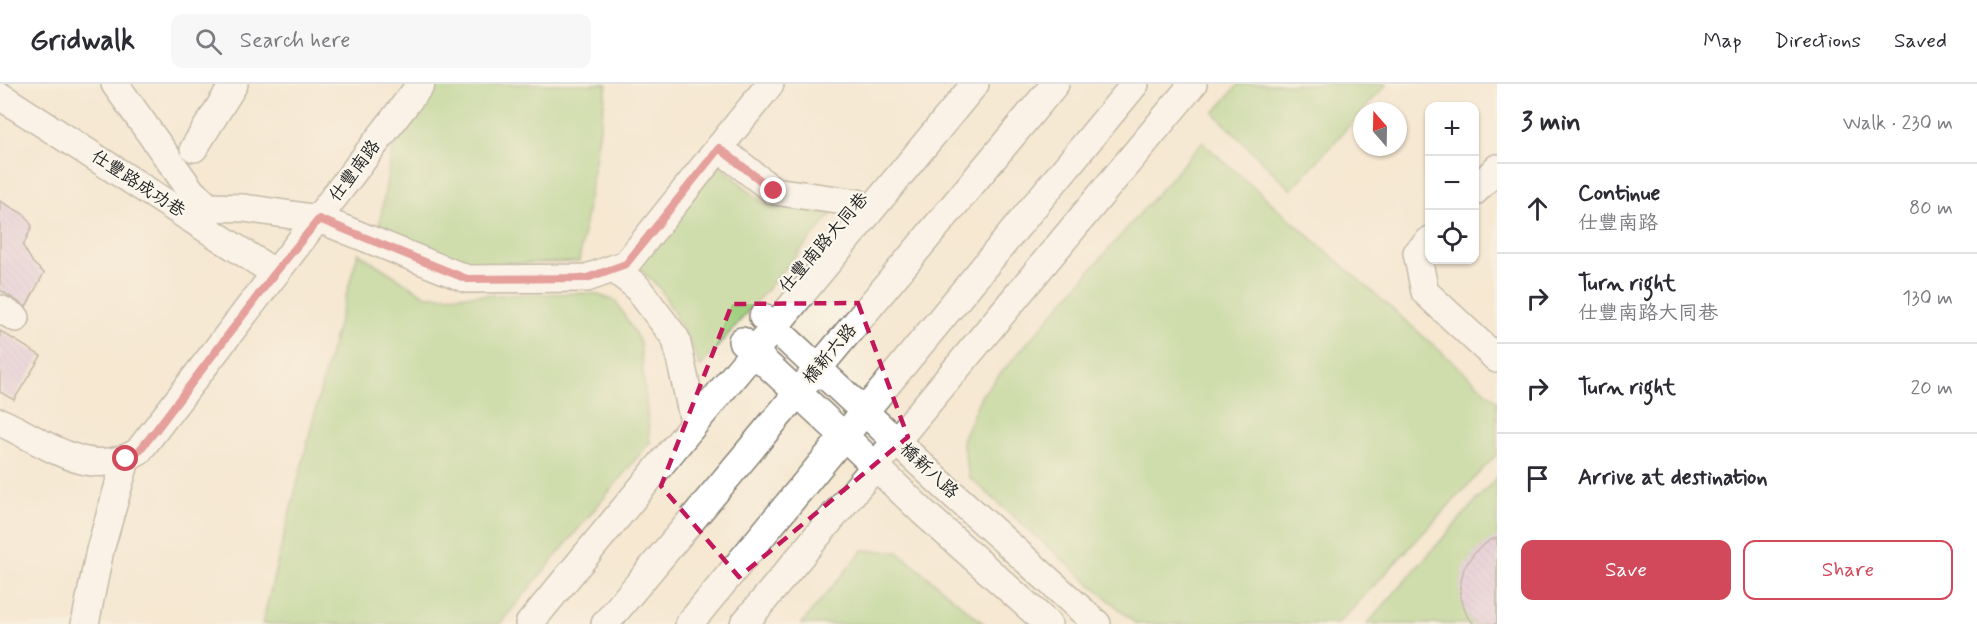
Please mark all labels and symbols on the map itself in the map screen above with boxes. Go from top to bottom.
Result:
north arrow [1353,102,1407,156]
street label: 仕豐南路 [324,135,386,207]
street label: 仕豐路成功巷 [86,145,190,223]
route end [760,177,786,203]
street label: 仕豐南路大同巷 [774,188,874,298]
street label: 橋新六路 [798,319,862,389]
street label: 橋新八路 [894,438,964,504]
route start [112,445,138,471]

